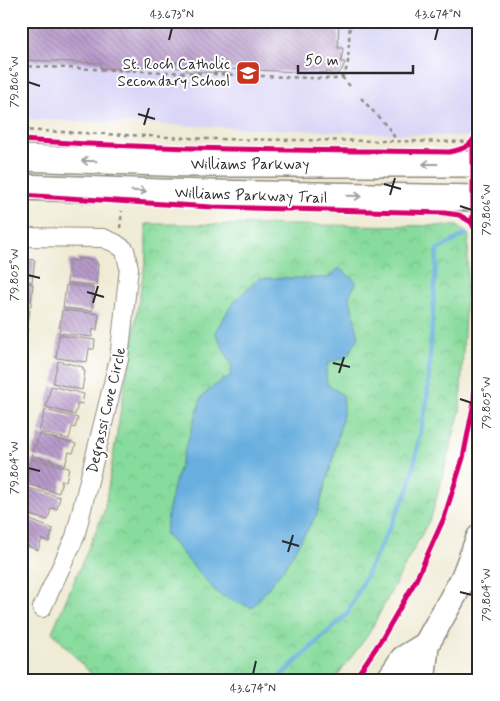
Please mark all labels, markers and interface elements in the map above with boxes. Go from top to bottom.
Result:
text: 43.673°N [150,7,194,23]
text: 43.674°N [415,7,461,23]
scale bar [298,42,412,74]
text: 50 m [305,51,339,71]
place label: St. Roch Catholic Secondary School [118,55,230,92]
text: 79.806°W [7,56,23,108]
school or university icon: St. Roch Catholic Secondary School [235,60,261,86]
street label: Williams Parkway [191,155,309,175]
one-way arrow [81,156,98,166]
one-way arrow [422,159,438,169]
street label: Williams Parkway Trail [174,183,328,209]
text: 79.806°W [479,184,495,236]
one-way arrow [131,186,147,196]
one-way arrow [346,191,362,200]
text: 79.805°W [7,249,23,301]
street label: Degrassi Cove Circle [83,345,132,475]
text: 79.805°W [479,377,495,429]
text: 79.804°W [7,441,23,494]
text: 79.804°W [479,568,495,621]
text: 43.674°N [230,681,276,697]

